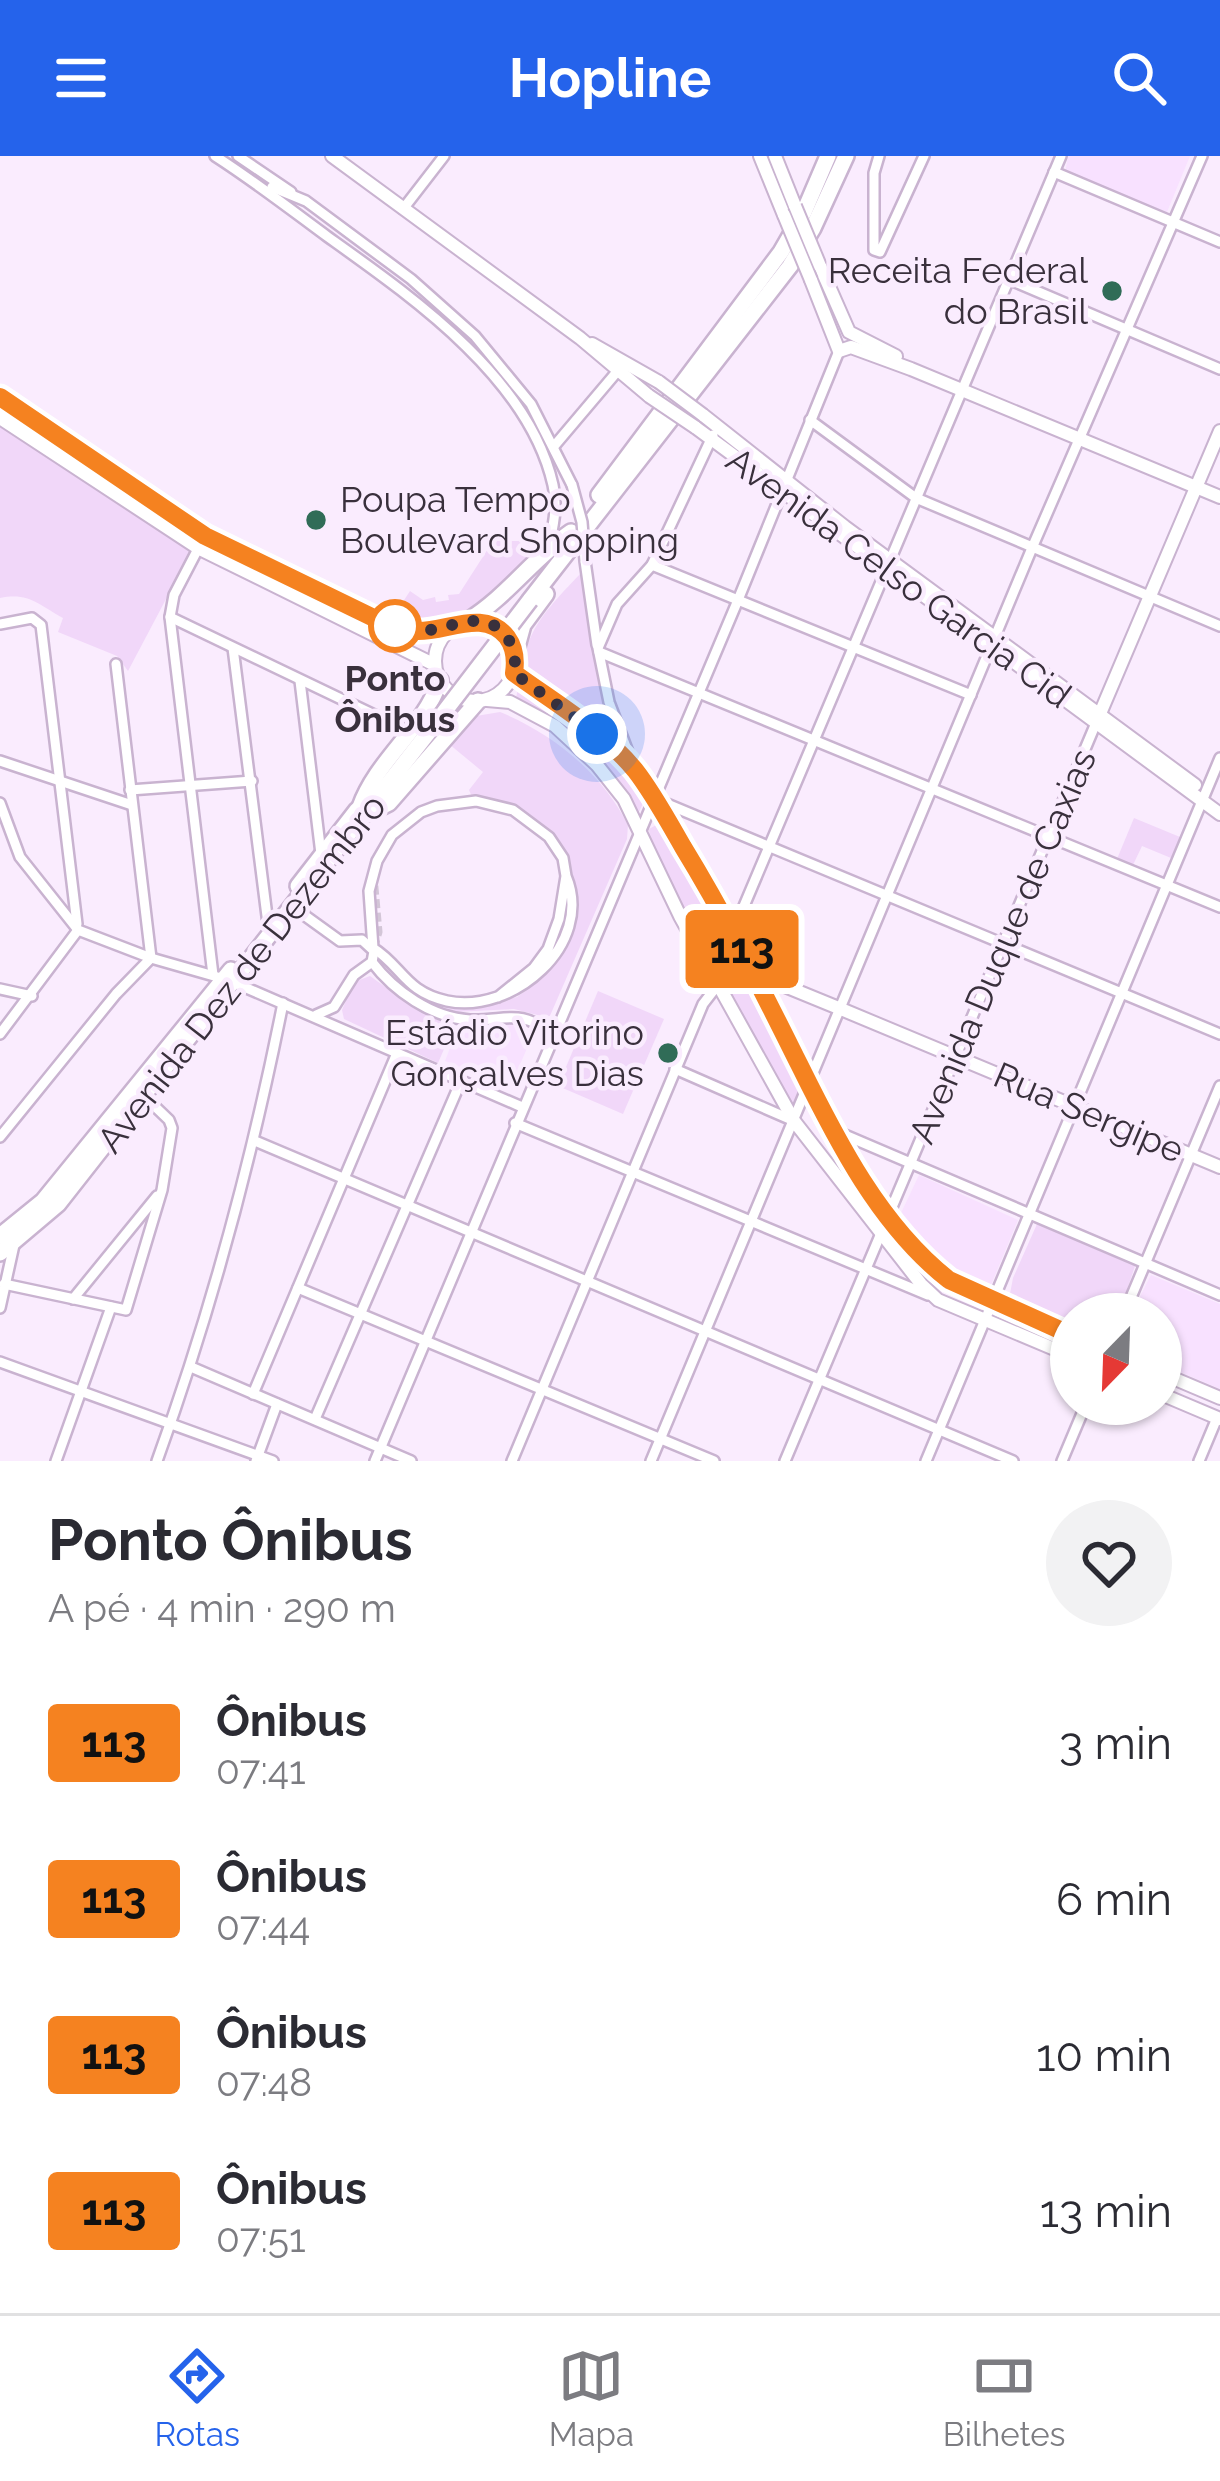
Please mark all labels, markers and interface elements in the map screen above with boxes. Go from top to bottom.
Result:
icon: menu [48,45,114,111]
icon: search [1106,45,1172,111]
text: Hopline [509,46,711,110]
place label: Receita Federal do Brasil [828,249,1088,332]
marker: Receita Federal do Brasil [1099,278,1125,304]
street label: Avenida Celso Garcia Cid [719,438,1079,716]
place label: Poupa Tempo Boulevard Shopping [340,478,679,561]
marker: Poupa Tempo Boulevard Shopping [303,507,329,533]
marker: Ponto Ônibus [370,601,420,651]
place label: Ponto Ônibus [335,657,455,740]
your location [567,704,627,764]
street label: Avenida Duque de Caxias [900,743,1104,1149]
street label: Avenida Dez de Dezembro [88,786,394,1160]
line badge: 113 [673,910,811,988]
text: 113 [710,924,774,973]
place label: Estádio Vitorino Gonçalves Dias [385,1011,644,1094]
marker: Estádio Vitorino Gonçalves Dias [655,1040,681,1066]
street label: Rua Sergipe [988,1053,1190,1171]
north arrow [1050,1293,1182,1425]
map controls [1050,1293,1182,1425]
button: heart [1046,1500,1172,1626]
text: Ponto Ônibus [48,1506,413,1573]
text: A pé · 4 min · 290 m [48,1585,396,1631]
text: Ônibus [216,1694,367,1747]
text: 3 min [1059,1717,1172,1770]
text: 113 [82,1718,146,1767]
text: 07:41 [216,1747,306,1793]
text: Ônibus [216,1850,367,1903]
text: 6 min [1056,1873,1172,1926]
text: 113 [82,1874,146,1923]
text: 07:44 [216,1903,310,1949]
text: Ônibus [216,2006,367,2059]
text: 10 min [1036,2029,1172,2082]
text: 113 [82,2030,146,2079]
text: 07:48 [216,2059,312,2105]
text: Ônibus [216,2162,367,2215]
text: 13 min [1040,2185,1172,2238]
text: 113 [82,2186,146,2235]
text: 07:51 [216,2215,306,2261]
tab: Rotas [154,2343,240,2454]
tab: Mapa [549,2343,634,2454]
tab: Bilhetes [943,2343,1066,2454]

